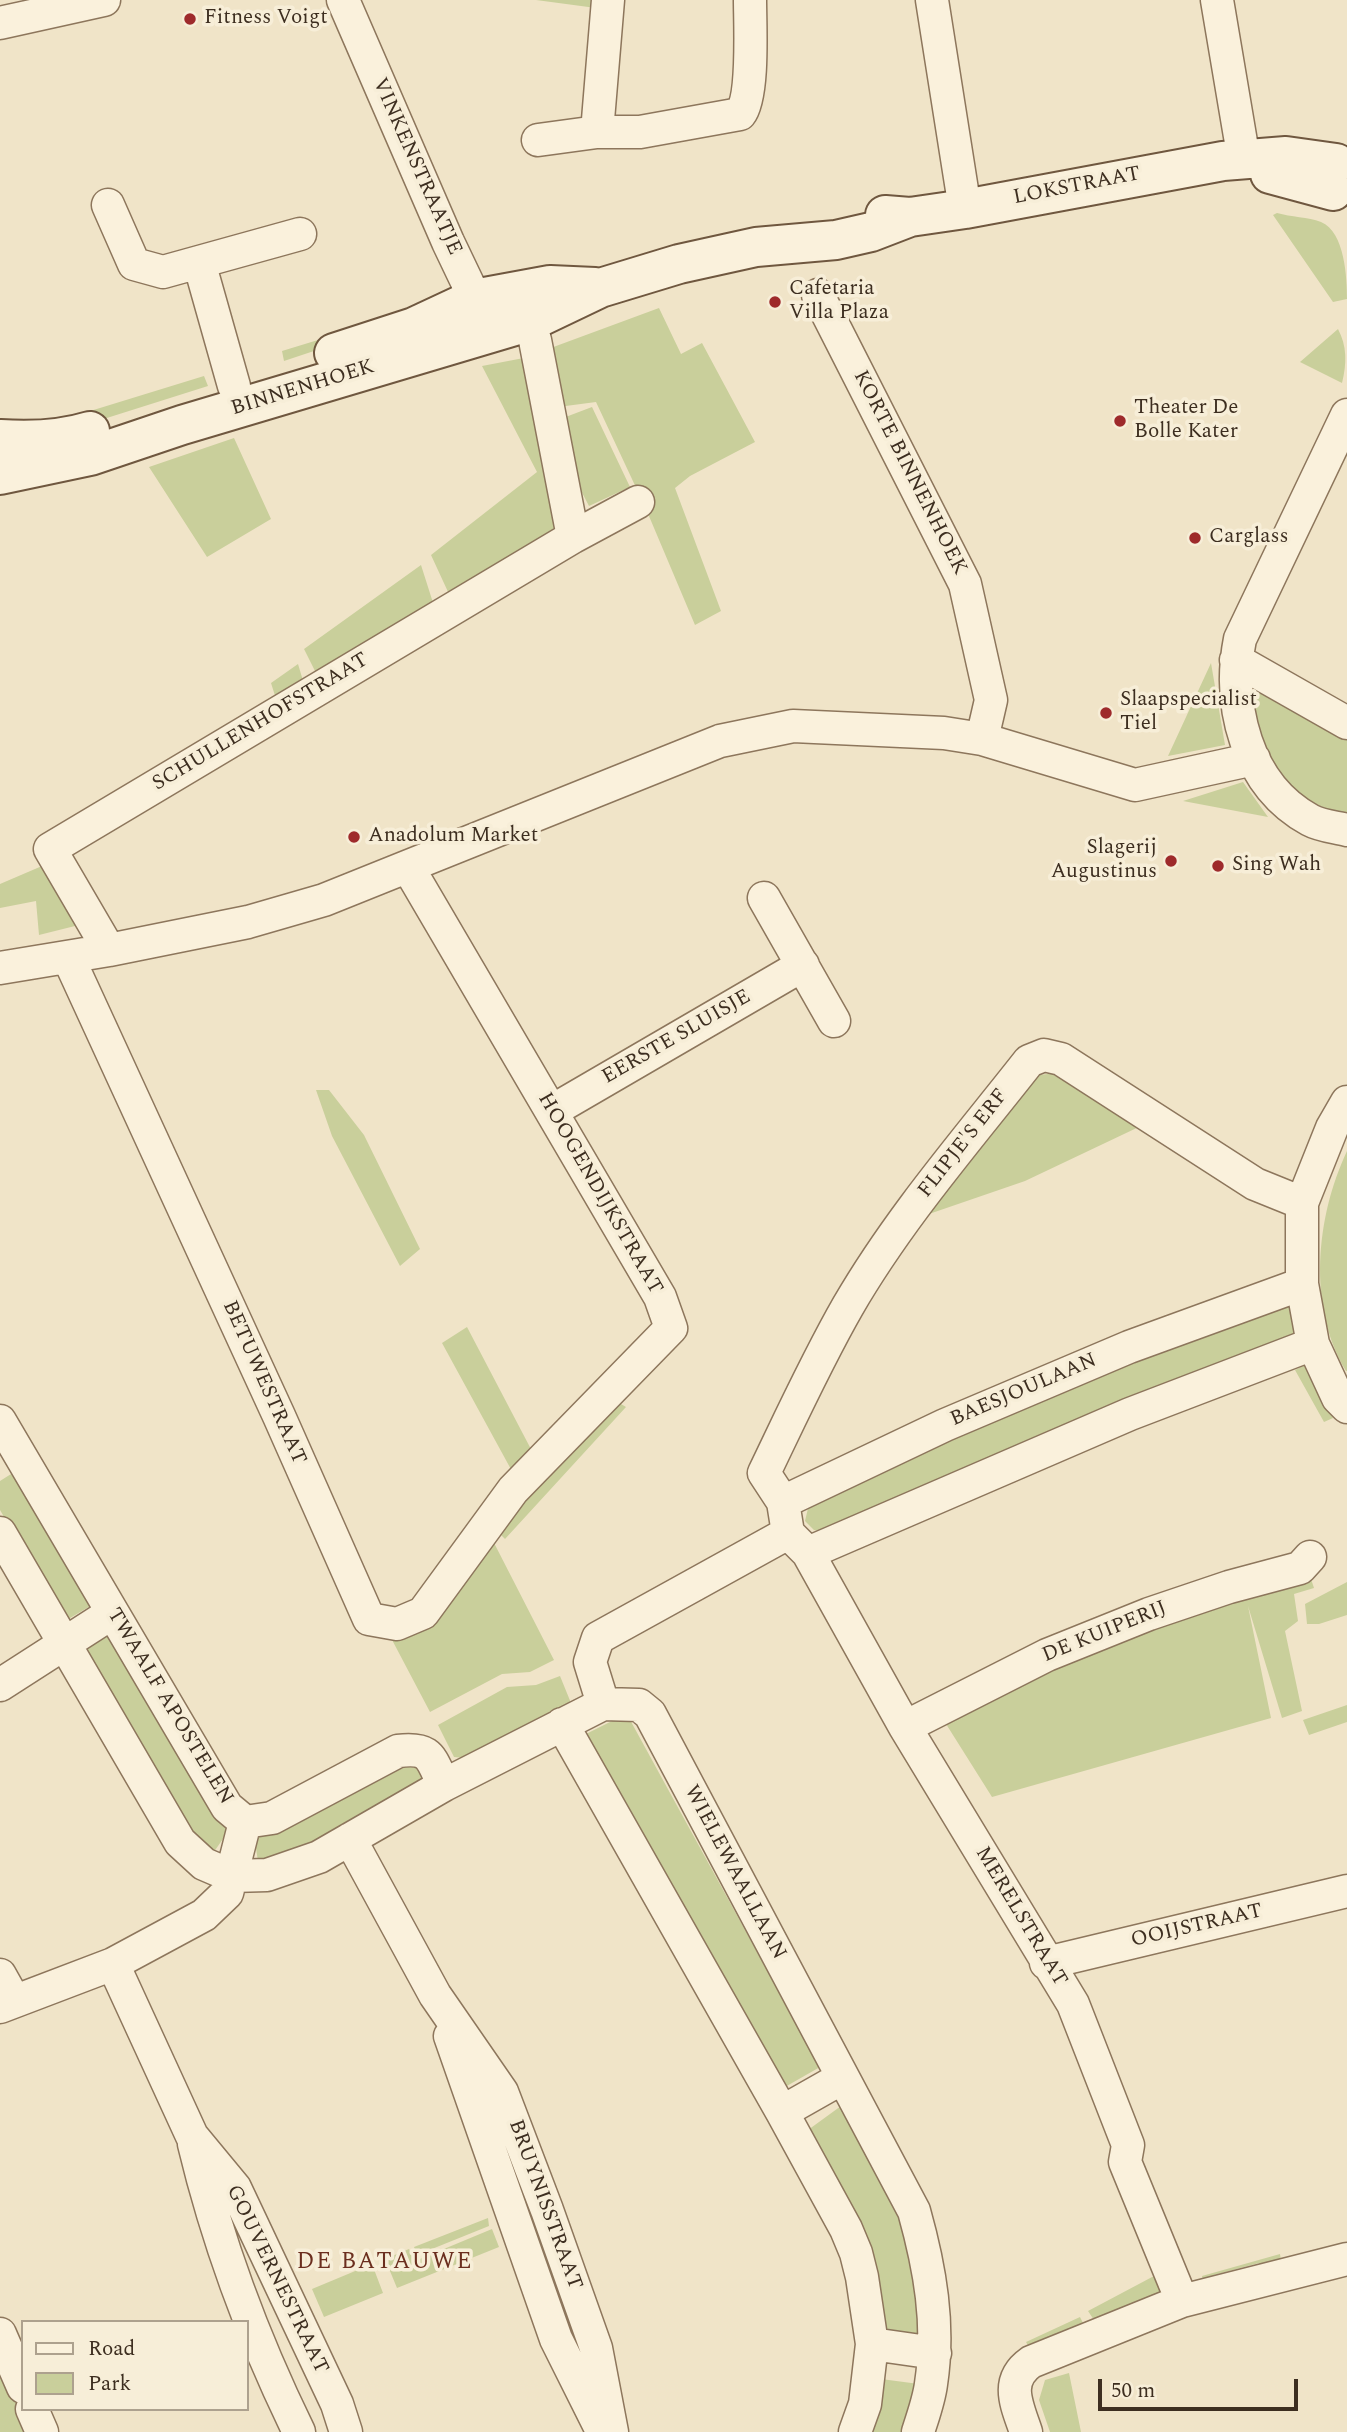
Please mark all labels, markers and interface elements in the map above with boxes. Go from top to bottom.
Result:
place label: Fitness Voigt [204,6,328,32]
marker: Fitness Voigt [182,11,198,27]
street label: VINKENSTRAATJE [366,74,466,260]
street label: LOKSTRAAT [1011,162,1143,212]
place label: Cafetaria Villa Plaza [789,277,889,327]
marker: Cafetaria Villa Plaza [767,294,783,310]
street label: BINNENHOEK [228,355,378,423]
street label: KORTE BINNENHOEK [846,367,972,579]
place label: Theater De Bolle Kater [1134,396,1239,446]
marker: Theater De Bolle Kater [1112,413,1128,429]
place label: Carglass [1209,525,1288,551]
marker: Carglass [1187,530,1203,546]
street label: SCHULLENHOFSTRAAT [148,648,374,798]
place label: Slaapspecialist Tiel [1120,688,1257,738]
marker: Slaapspecialist Tiel [1098,705,1114,721]
place label: Anadolum Market [368,824,538,850]
marker: Anadolum Market [346,829,362,845]
place label: Slagerij Augustinus [1051,836,1157,886]
marker: Slagerij Augustinus [1163,853,1179,869]
place label: Sing Wah [1232,853,1321,879]
marker: Sing Wah [1210,858,1226,874]
street label: EERSTE SLUISJE [598,985,756,1091]
street label: FLIPJE'S ERF [914,1084,1014,1204]
street label: HOOGENDIJKSTRAAT [531,1089,667,1299]
street label: BETUWESTRAAT [216,1297,310,1469]
street label: BAESJOULAAN [947,1349,1101,1433]
street label: DE KUIPERIJ [1039,1597,1171,1669]
street label: TWAALF APOSTELEN [100,1604,238,1810]
street label: WIELEWAALLAAN [677,1782,791,1964]
street label: MERELSTRAAT [968,1843,1072,1991]
street label: OOIJSTRAAT [1129,1900,1265,1954]
street label: BRUYNISSTRAAT [502,2117,586,2293]
street label: GOUVERNESTRAAT [219,2181,333,2379]
district label: DE BATAUWE [298,2249,472,2277]
legend [21,2320,248,2411]
text: Road [88,2333,135,2365]
scale bar [1102,2366,1302,2410]
text: Park [88,2368,131,2400]
text: 50 m [1111,2375,1155,2407]

